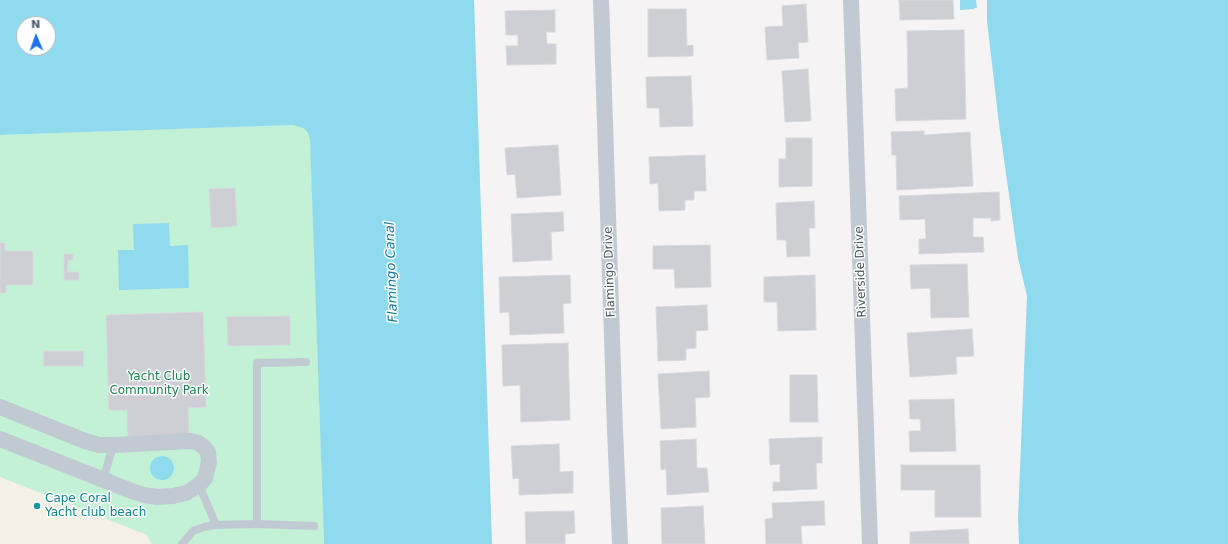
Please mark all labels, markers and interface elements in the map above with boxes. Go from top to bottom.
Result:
north arrow [16,16,56,56]
text: N [31,18,40,31]
water label: Flamingo Canal [382,221,402,323]
street label: Flamingo Drive [601,226,619,318]
street label: Riverside Drive [852,226,870,318]
park label: Yacht Club Community Park [109,370,209,398]
place label: Cape Coral Yacht club beach [45,492,146,520]
marker: Cape Coral Yacht club beach [32,501,42,511]

